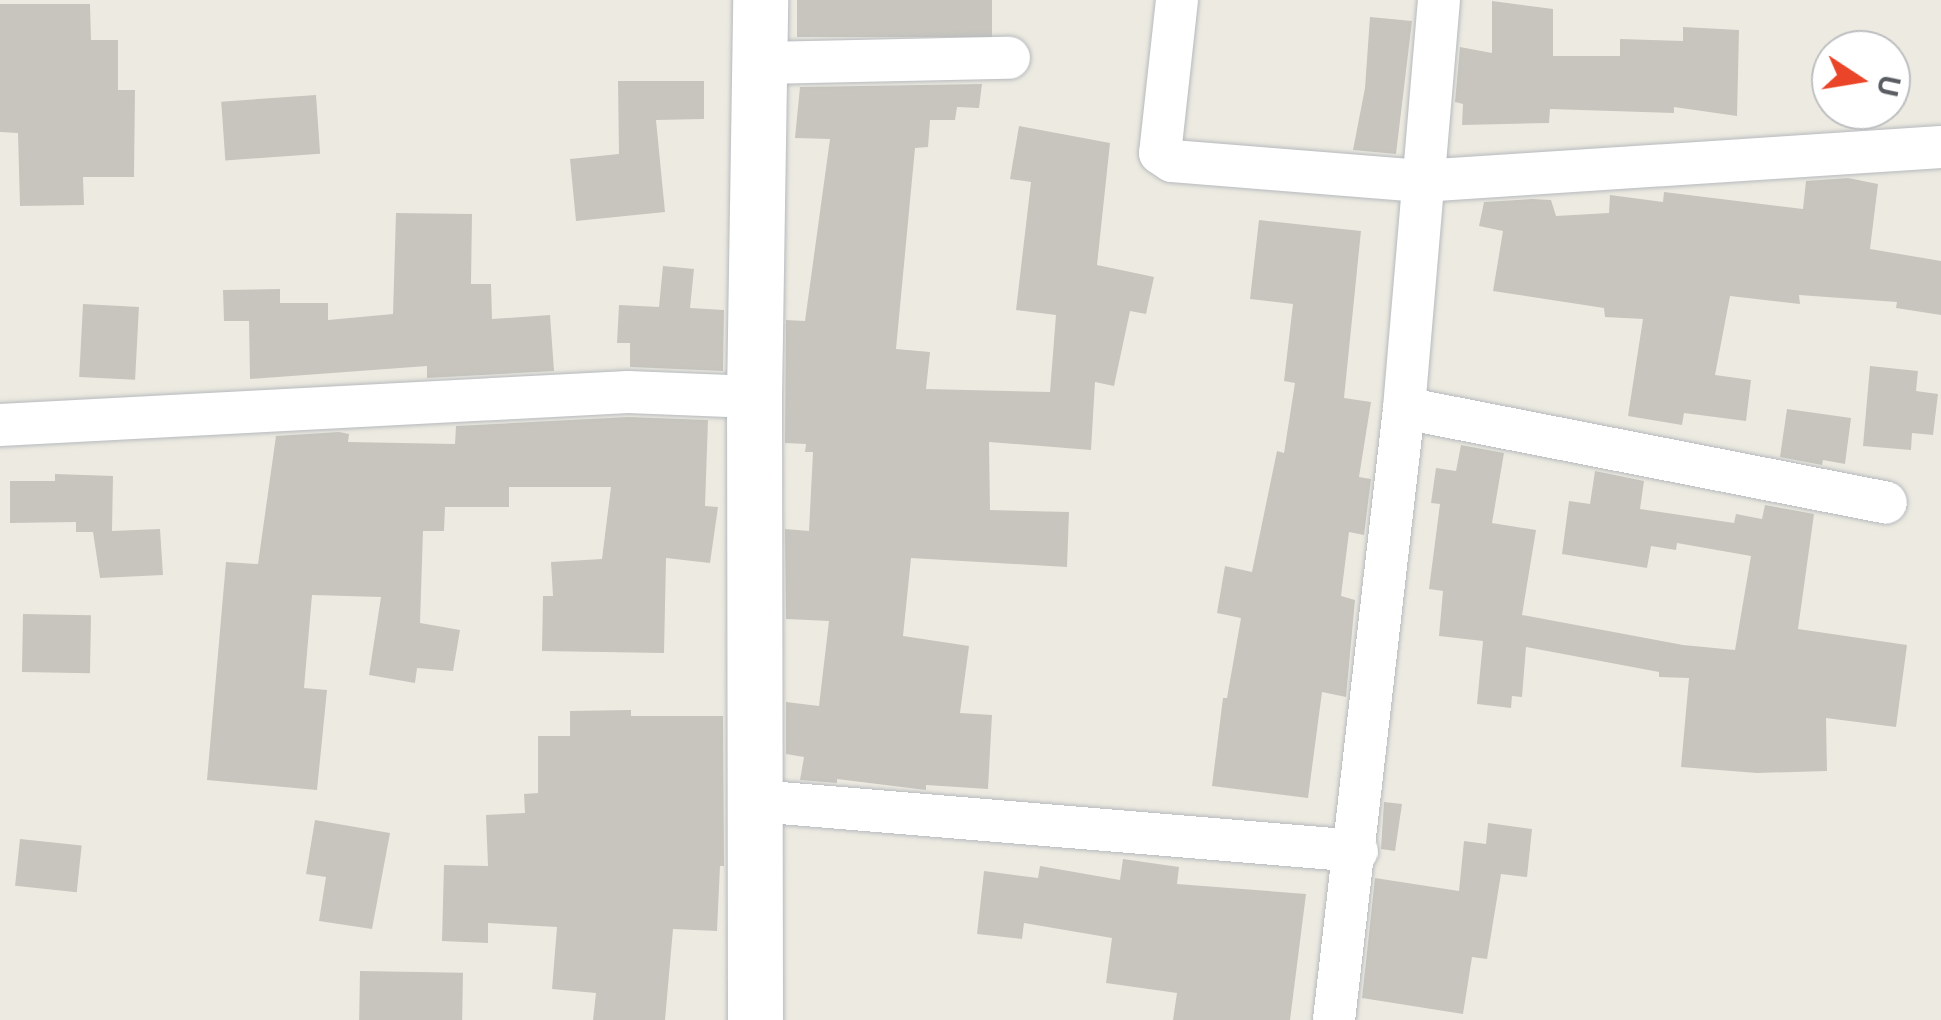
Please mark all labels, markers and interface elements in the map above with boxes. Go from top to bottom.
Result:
north arrow [1811,30,1911,130]
text: U [1870,72,1907,99]

